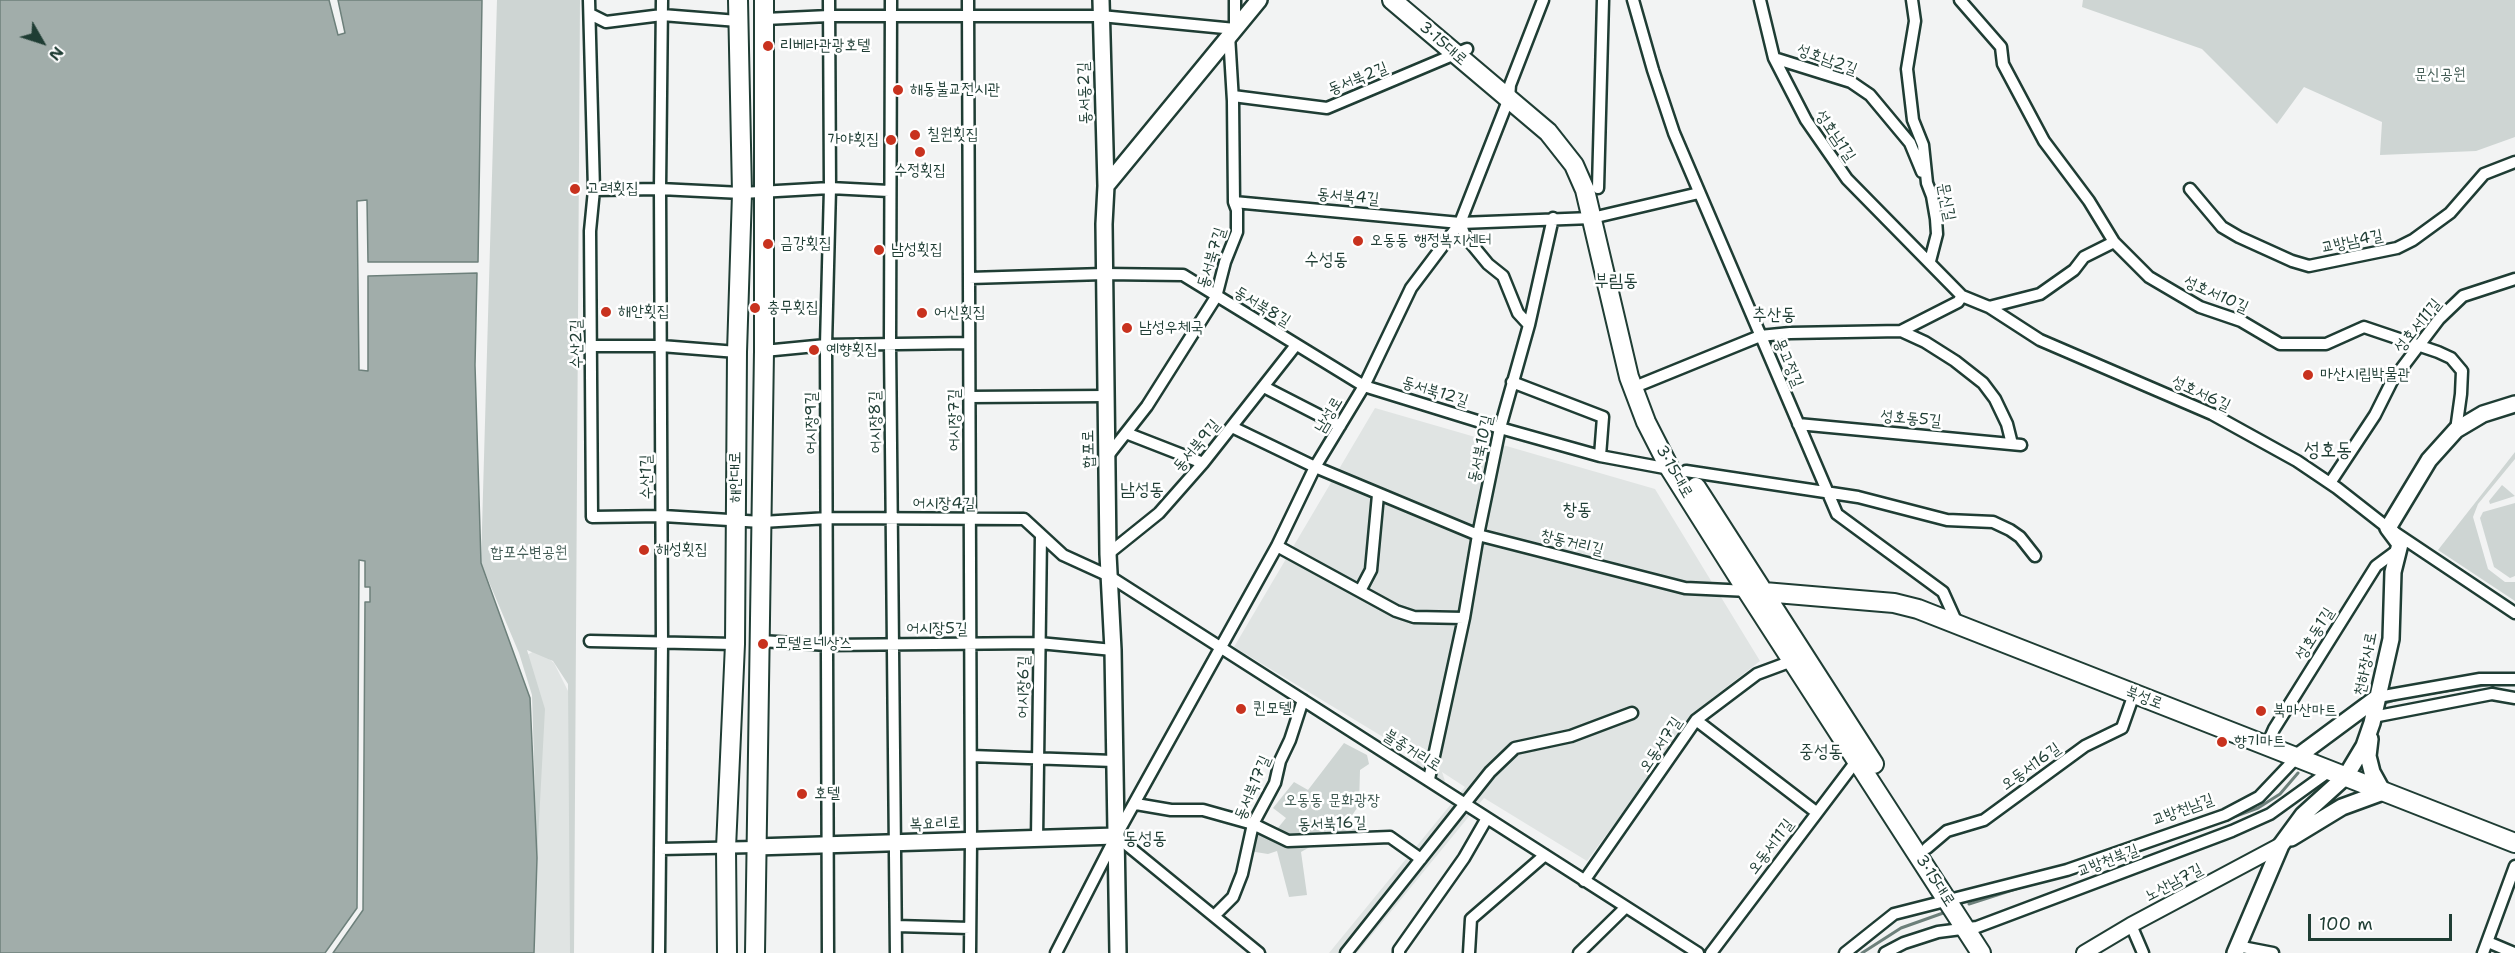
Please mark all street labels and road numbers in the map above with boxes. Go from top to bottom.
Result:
street label: 3·15대로 [1415,18,1471,70]
street label: 성호남2길 [1794,40,1860,80]
street label: 동서북2길 [1325,58,1391,100]
street label: 동서동2길 [1074,61,1096,125]
street label: 성호남1길 [1811,107,1859,165]
street label: 문신길 [1933,181,1959,223]
street label: 동서북4길 [1316,185,1380,209]
street label: 동서북7길 [1194,225,1230,291]
street label: 교방남4길 [2319,226,2385,258]
street label: 성호서10길 [2181,272,2251,318]
street label: 동서북8길 [1230,283,1294,331]
street label: 성호서11길 [2390,295,2446,357]
street label: 수산2길 [567,319,587,369]
street label: 몽고정길 [1769,336,1807,390]
street label: 성호서6길 [2169,372,2233,416]
street label: 동서북12길 [1399,373,1471,411]
street label: 어시장7길 [945,389,965,451]
street label: 어시장8길 [866,390,886,454]
street label: 어시장9길 [802,392,822,454]
street label: 남성로 [1311,394,1347,436]
street label: 성호동5길 [1880,407,1942,431]
street label: 동서북10길 [1464,413,1498,485]
street label: 동서북9길 [1169,416,1225,476]
street label: 합포로 [1079,430,1099,468]
street label: 3·15대로 [1651,442,1697,502]
street label: 해안대로 [726,451,746,503]
street label: 수산1길 [637,454,657,500]
street label: 어시장4길 [912,494,976,514]
street label: 창동거리길 [1538,526,1606,560]
street label: 성호동1길 [2291,604,2339,664]
street label: 어시장5길 [906,619,968,639]
street label: 천하장사로 [2350,631,2382,697]
street label: 어시장6길 [1014,655,1034,719]
street label: 북성로 [2123,682,2165,714]
street label: 오동서7길 [1636,714,1686,776]
street label: 불종거리로 [1380,726,1444,776]
street label: 오동서16길 [1998,739,2064,795]
street label: 동서북17길 [1231,753,1275,823]
street label: 교방천남길 [2149,790,2217,830]
street label: 동서북16길 [1297,813,1367,835]
street label: 복요리로 [909,814,961,834]
street label: 오동서11길 [1744,816,1798,878]
street label: 교방천북길 [2075,841,2141,881]
street label: 3·15대로 [1911,852,1959,910]
street label: 노산남7길 [2142,860,2206,906]

